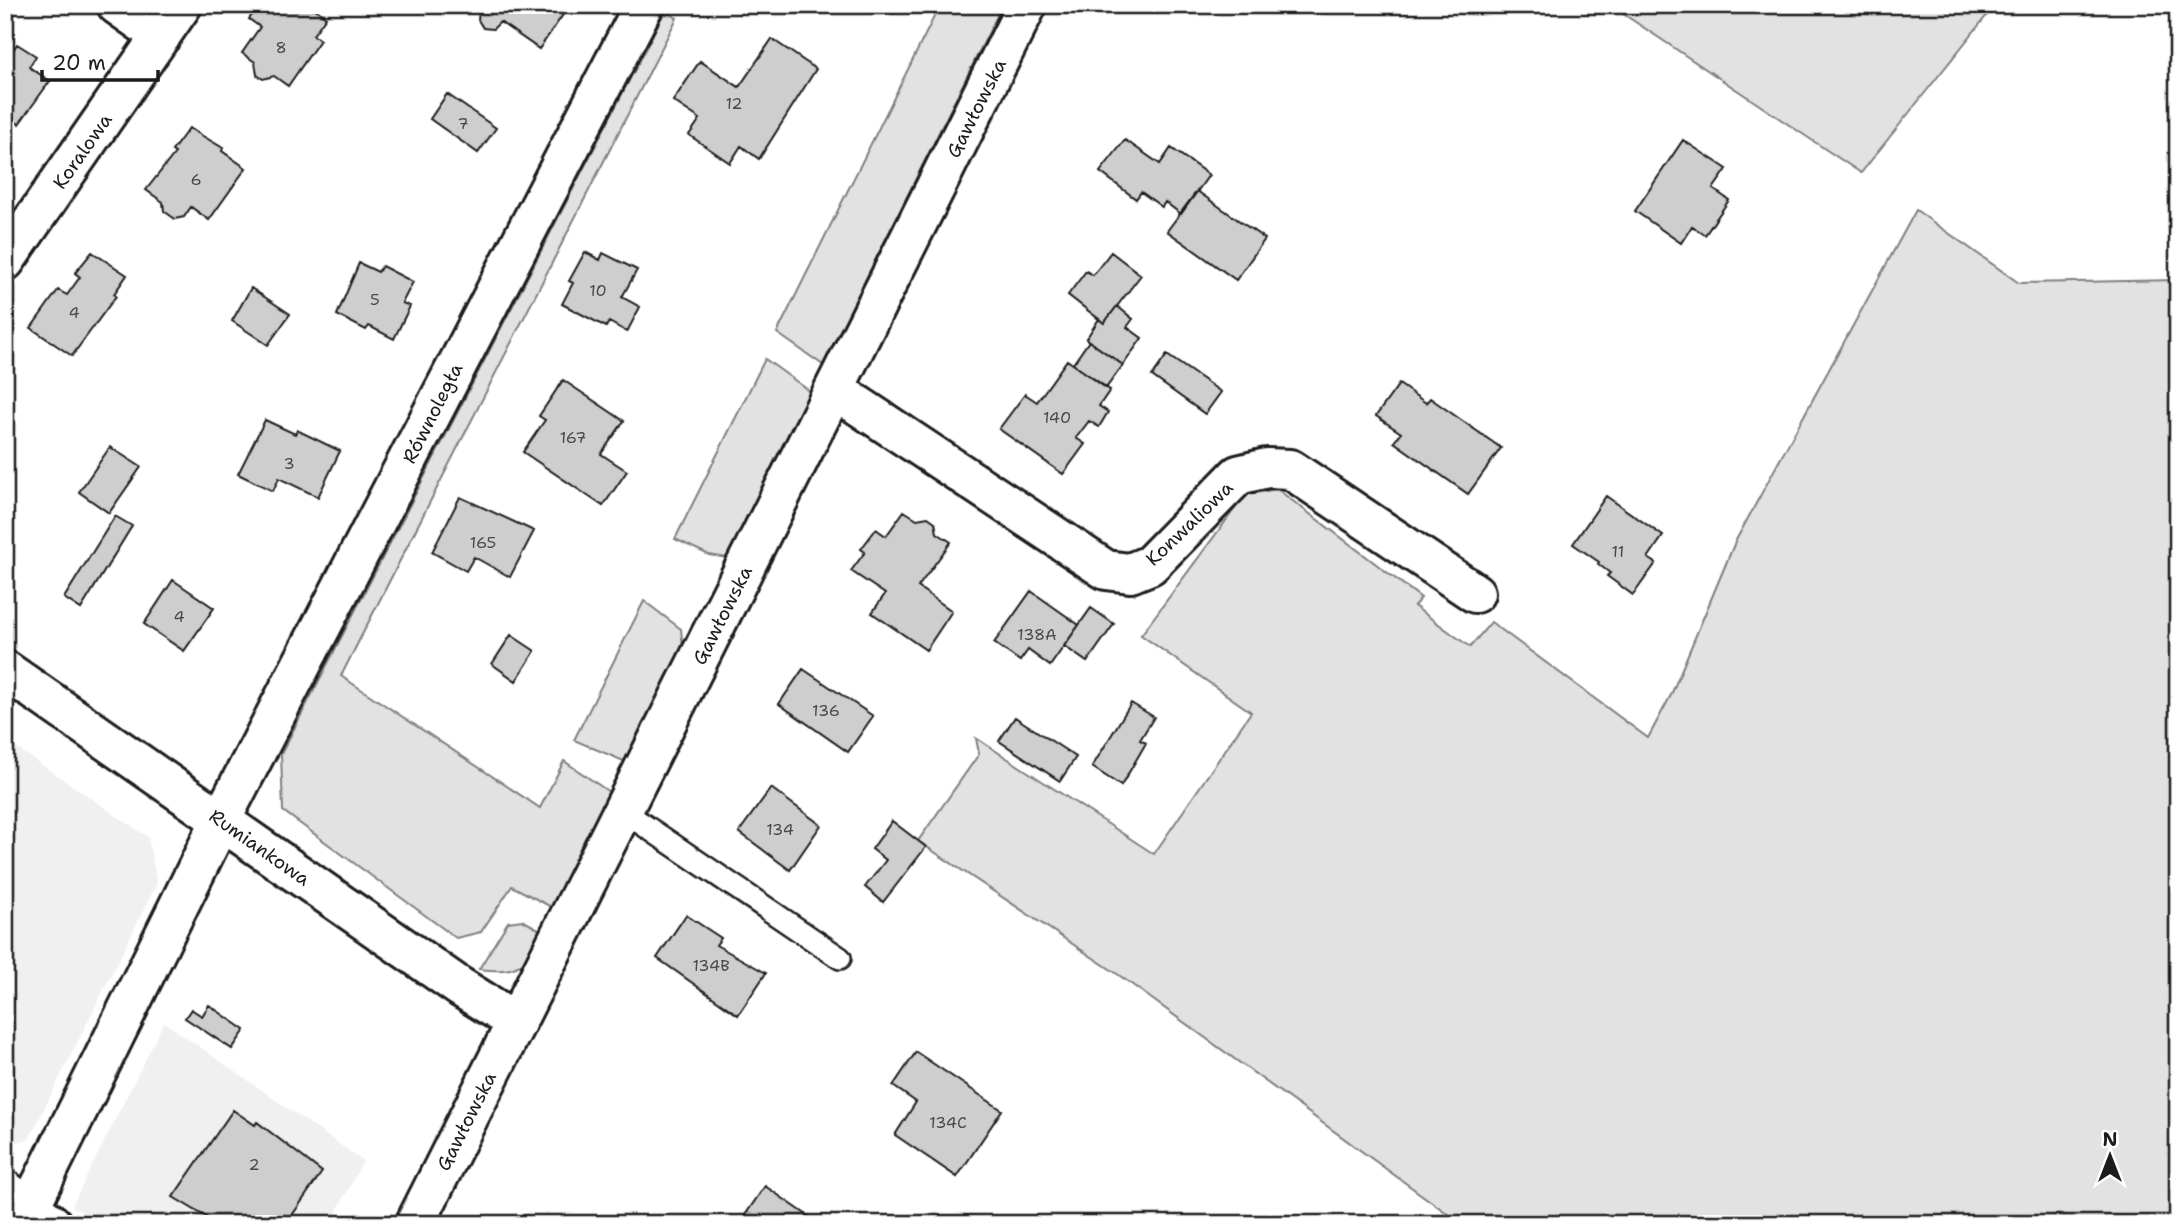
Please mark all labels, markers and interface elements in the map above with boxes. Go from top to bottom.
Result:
house number: 8 [275,37,287,58]
scale bar [42,38,158,82]
text: 20 m [52,49,106,77]
street label: Gawłowska [941,54,1012,162]
house number: 12 [725,93,743,114]
street label: Koralowa [47,108,118,194]
house number: 7 [457,113,469,134]
house number: 6 [190,169,202,190]
house number: 10 [589,280,607,301]
house number: 5 [370,289,380,310]
house number: 4 [68,302,80,323]
street label: Równoległa [396,359,469,468]
house number: 140 [1043,407,1071,428]
house number: 167 [560,427,586,448]
house number: 3 [283,453,295,474]
street label: Konwaliowa [1140,475,1239,571]
house number: 165 [470,532,496,553]
house number: 11 [1612,541,1624,562]
street label: Gawłowska [687,561,758,669]
house number: 4 [173,606,185,627]
house number: 138A [1017,624,1057,645]
house number: 136 [812,700,840,721]
street label: Rumiankowa [204,803,315,891]
house number: 134 [766,819,794,840]
house number: 134B [692,955,730,976]
street label: Gawłowska [431,1067,502,1175]
house number: 134C [929,1112,967,1133]
north arrow [2074,1120,2144,1190]
text: N [2102,1127,2118,1152]
house number: 2 [248,1154,260,1175]

